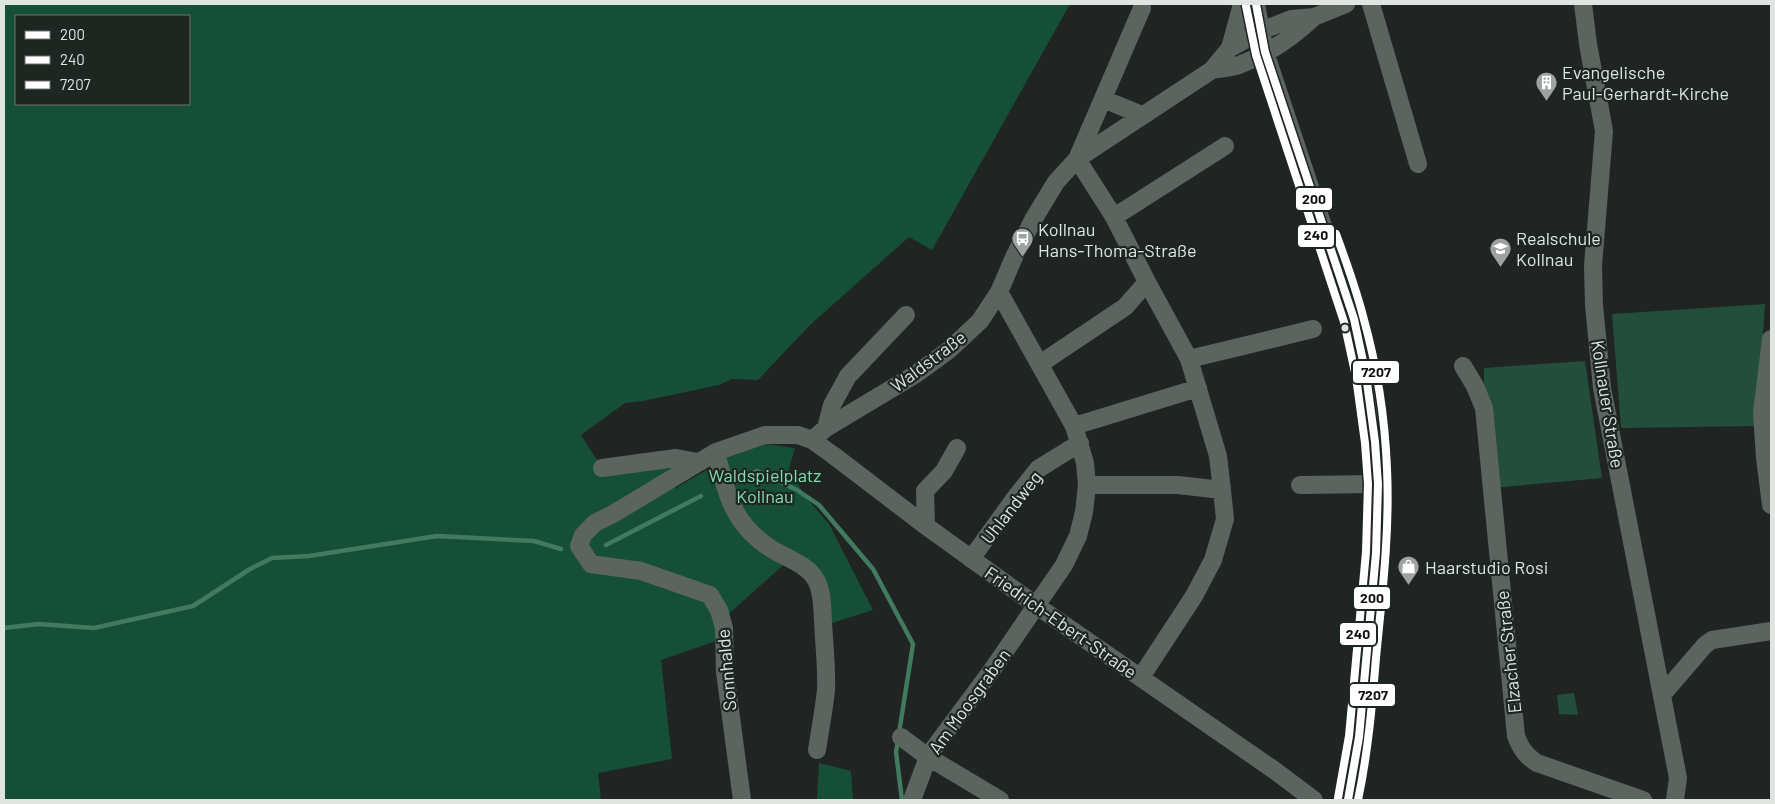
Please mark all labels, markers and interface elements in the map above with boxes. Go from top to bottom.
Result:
legend [15,15,190,105]
text: 200 [60,25,85,43]
text: 240 [60,50,85,68]
place label: Evangelische Paul-Gerhardt-Kirche [1562,61,1729,104]
building icon: Evangelische Paul-Gerhardt-Kirche [1534,70,1558,101]
text: 7207 [60,75,91,93]
line badge: 200 [1295,187,1333,211]
text: 200 [1302,190,1326,207]
place label: Kollnau Hans-Thoma-Straße [1038,218,1197,261]
line badge: 240 [1297,224,1335,248]
text: 240 [1304,226,1328,243]
bus stop icon: Kollnau Hans-Thoma-Straße [1010,227,1034,258]
place label: Realschule Kollnau [1516,227,1601,270]
school or university icon: Realschule Kollnau [1488,236,1512,267]
unlabelled marker [1340,323,1350,333]
street label: Waldstraße [886,326,970,396]
street label: Kollnauer Straße [1587,338,1629,470]
line badge: 7207 [1352,360,1400,384]
text: 7207 [1361,363,1391,380]
park label: Waldspielplatz Kollnau [709,464,821,507]
street label: Uhlandweg [976,466,1046,548]
shop icon: Haarstudio Rosi [1397,555,1421,586]
place label: Haarstudio Rosi [1425,556,1548,578]
street label: Friedrich-Ebert-Straße [981,561,1141,683]
line badge: 200 [1353,586,1391,610]
text: 200 [1360,589,1384,606]
street label: Elzacher Straße [1491,590,1525,714]
line badge: 240 [1339,622,1377,646]
text: 240 [1346,625,1370,642]
street label: Sonnhalde [711,628,741,712]
street label: Am Moosgraben [923,644,1015,758]
line badge: 7207 [1349,683,1396,707]
text: 7207 [1358,686,1388,703]

